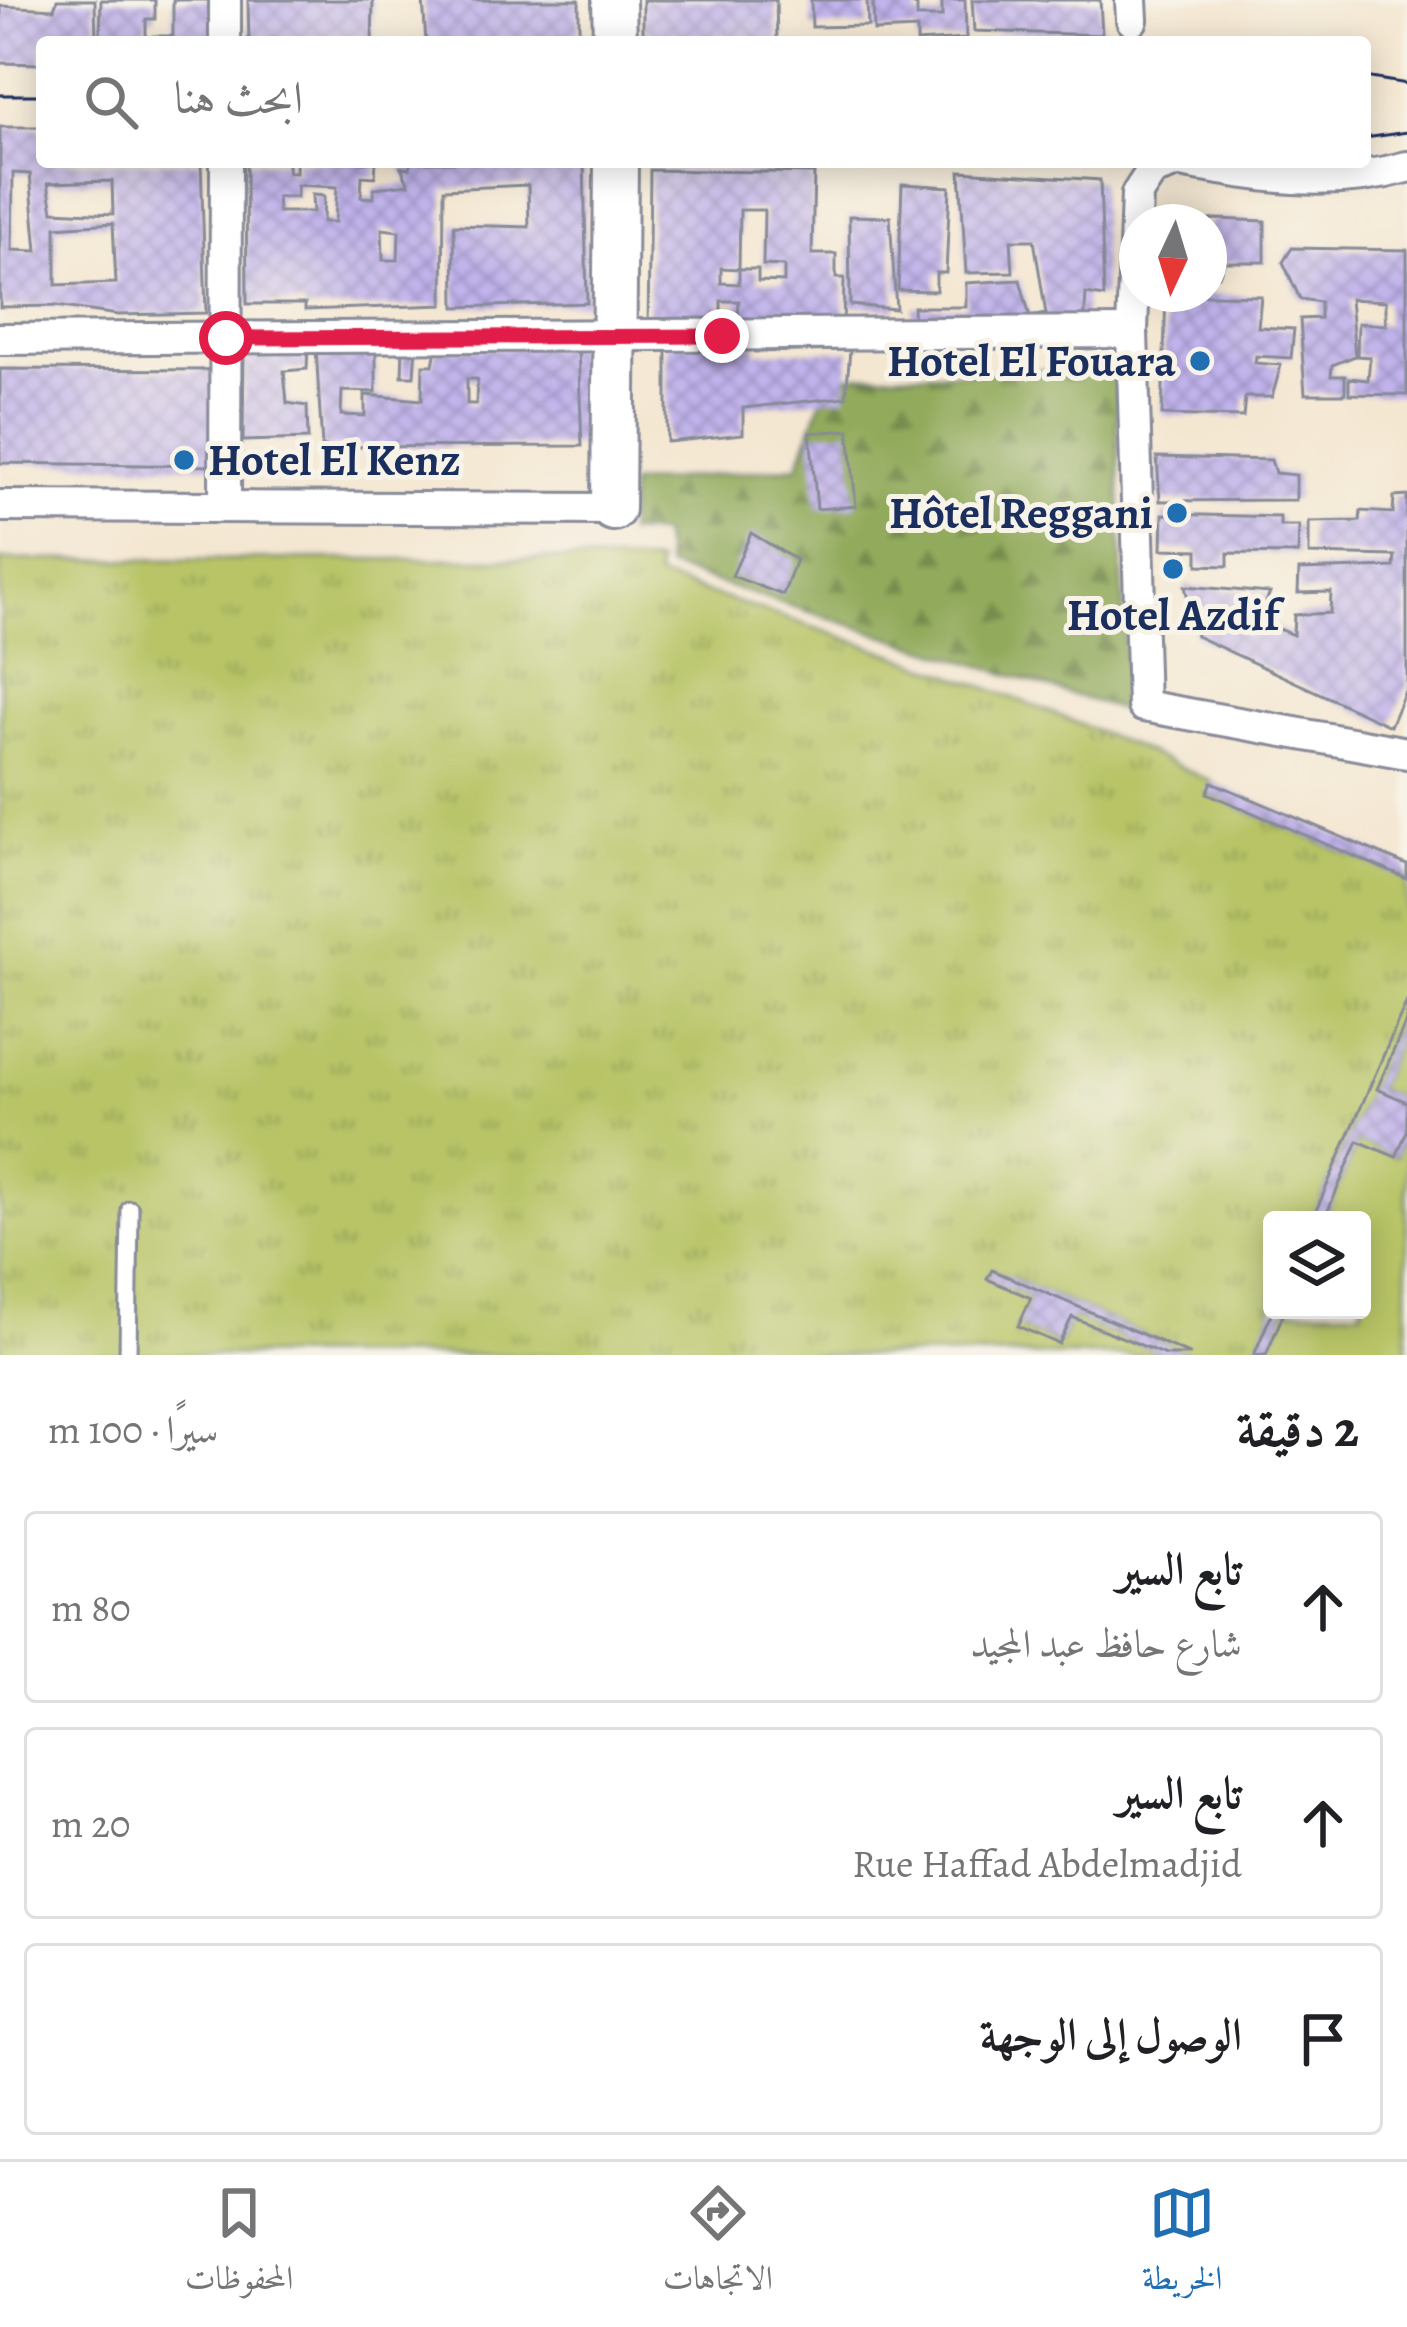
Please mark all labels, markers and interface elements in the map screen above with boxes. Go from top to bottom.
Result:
search box [36,36,1371,168]
text: ابحث هنا [174,67,303,129]
icon: search [78,69,144,135]
north arrow [1119,204,1227,312]
route end [695,309,749,363]
route start [199,311,253,365]
place label: Hotel El Fouara [887,330,1176,392]
marker: Hotel El Fouara [1187,348,1213,374]
place label: Hotel El Kenz [208,429,461,491]
marker: Hotel El Kenz [171,447,197,473]
place label: Hôtel Reggani [889,482,1153,544]
marker: Hôtel Reggani [1164,500,1190,526]
marker: Hotel Azdif [1160,556,1186,582]
place label: Hotel Azdif [1067,584,1285,646]
map controls [1263,1211,1371,1319]
button: layers [1263,1211,1371,1319]
text: 2 دقيقة [1236,1394,1359,1464]
text: سيرًا · 100 m [48,1403,218,1456]
text: تابع السير [1117,1538,1242,1600]
icon: ahead [1290,1574,1356,1640]
text: 80 m [51,1581,131,1634]
text: شارع حافظ عبد المجيد [970,1617,1242,1670]
text: تابع السير [1117,1762,1242,1824]
icon: ahead [1290,1790,1356,1856]
text: 20 m [51,1797,131,1850]
text: Rue Haffad Abdelmadjid [852,1837,1242,1890]
text: الوصول إلى الوجهة [980,2004,1242,2066]
icon: arrive [1290,2006,1356,2072]
tab: المحفوظات [185,2180,293,2310]
tab: الاتجاهات [663,2180,773,2310]
tab: الخريطة [1142,2180,1222,2310]

